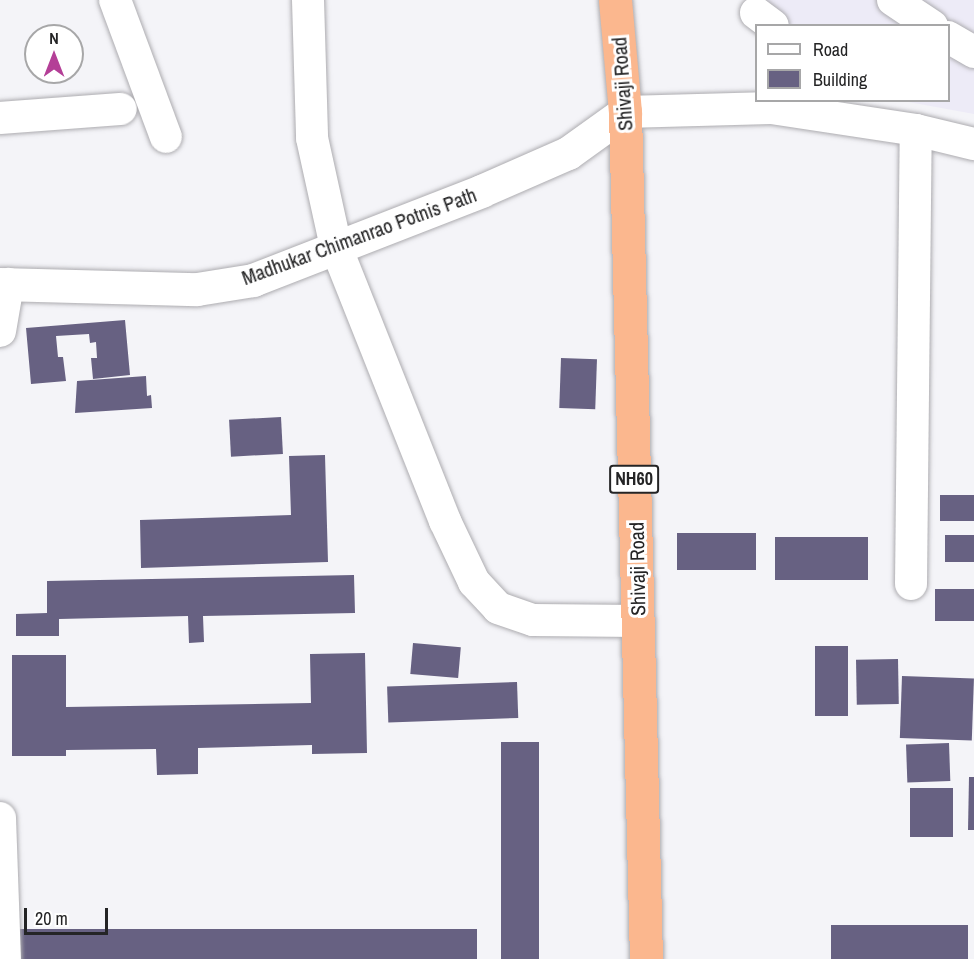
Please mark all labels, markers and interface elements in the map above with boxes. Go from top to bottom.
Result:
north arrow [24,24,84,84]
legend [755,24,950,102]
text: N [49,27,59,49]
street label: Shivaji Road [607,36,637,132]
text: Road [813,37,848,62]
text: Building [813,67,867,92]
street label: Madhukar Chimanrao Potnis Path [238,182,480,290]
road number: NH60 [608,464,660,494]
street label: Shivaji Road [624,522,650,616]
scale bar [27,896,111,934]
text: 20 m [35,906,68,931]

